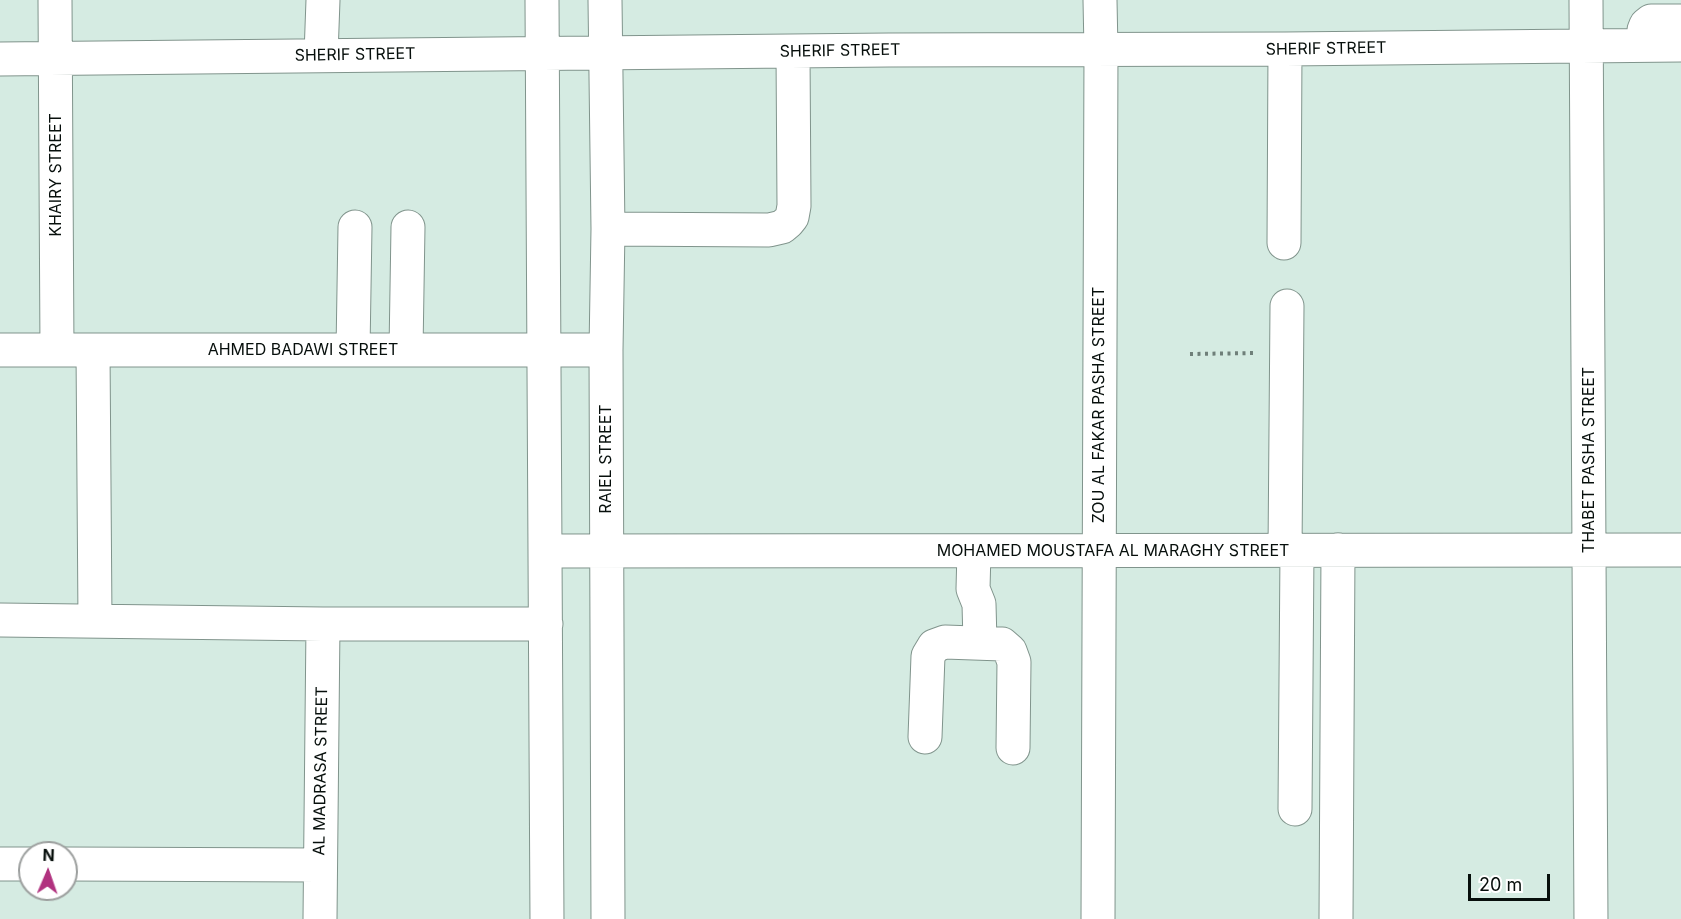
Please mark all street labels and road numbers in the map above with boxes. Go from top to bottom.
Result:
street label: SHERIF STREET [1265,38,1387,60]
street label: SHERIF STREET [779,40,901,62]
street label: SHERIF STREET [294,44,416,66]
street label: KHAIRY STREET [46,113,66,237]
street label: ZOU AL FAKAR PASHA STREET [1089,287,1109,523]
street label: AHMED BADAWI STREET [208,340,398,360]
street label: THABET PASHA STREET [1579,367,1599,553]
street label: RAIEL STREET [596,404,616,514]
street label: MOHAMED MOUSTAFA AL MARAGHY STREET [937,541,1289,561]
street label: AL MADRASA STREET [310,686,332,856]

